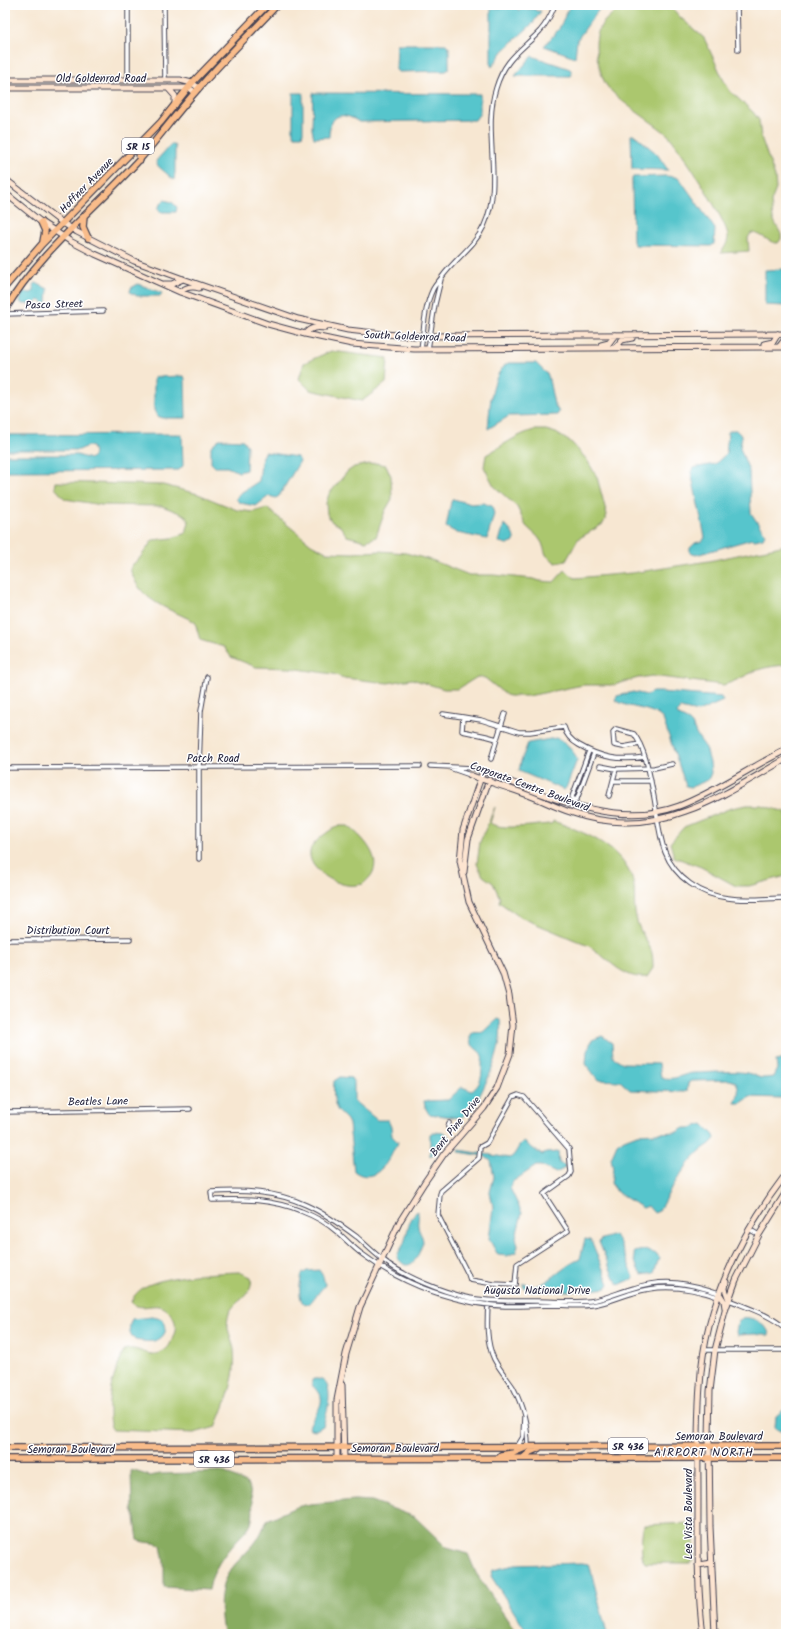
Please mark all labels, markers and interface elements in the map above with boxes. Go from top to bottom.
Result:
street label: Old Goldenrod Road [56,70,147,88]
road number: SR 15 [122,138,154,154]
street label: Hoffner Avenue [55,154,118,218]
street label: Pasco Street [25,295,84,315]
street label: South Goldenrod Road [364,326,467,348]
street label: Patch Road [187,750,240,768]
street label: Corporate Centre Boulevard [467,757,593,817]
street label: Distribution Court [27,922,110,940]
street label: Beatles Lane [68,1092,128,1112]
street label: Bent Pine Drive [426,1092,486,1161]
street label: Augusta National Drive [484,1282,590,1300]
street label: Semoran Boulevard [675,1428,763,1446]
road number: SR 436 [608,1438,648,1454]
street label: Semoran Boulevard [351,1440,439,1458]
street label: Semoran Boulevard [27,1441,115,1459]
district label: AIRPORT NORTH [654,1443,754,1462]
road number: SR 436 [194,1451,234,1467]
street label: Lee Vista Boulevard [680,1468,698,1560]

